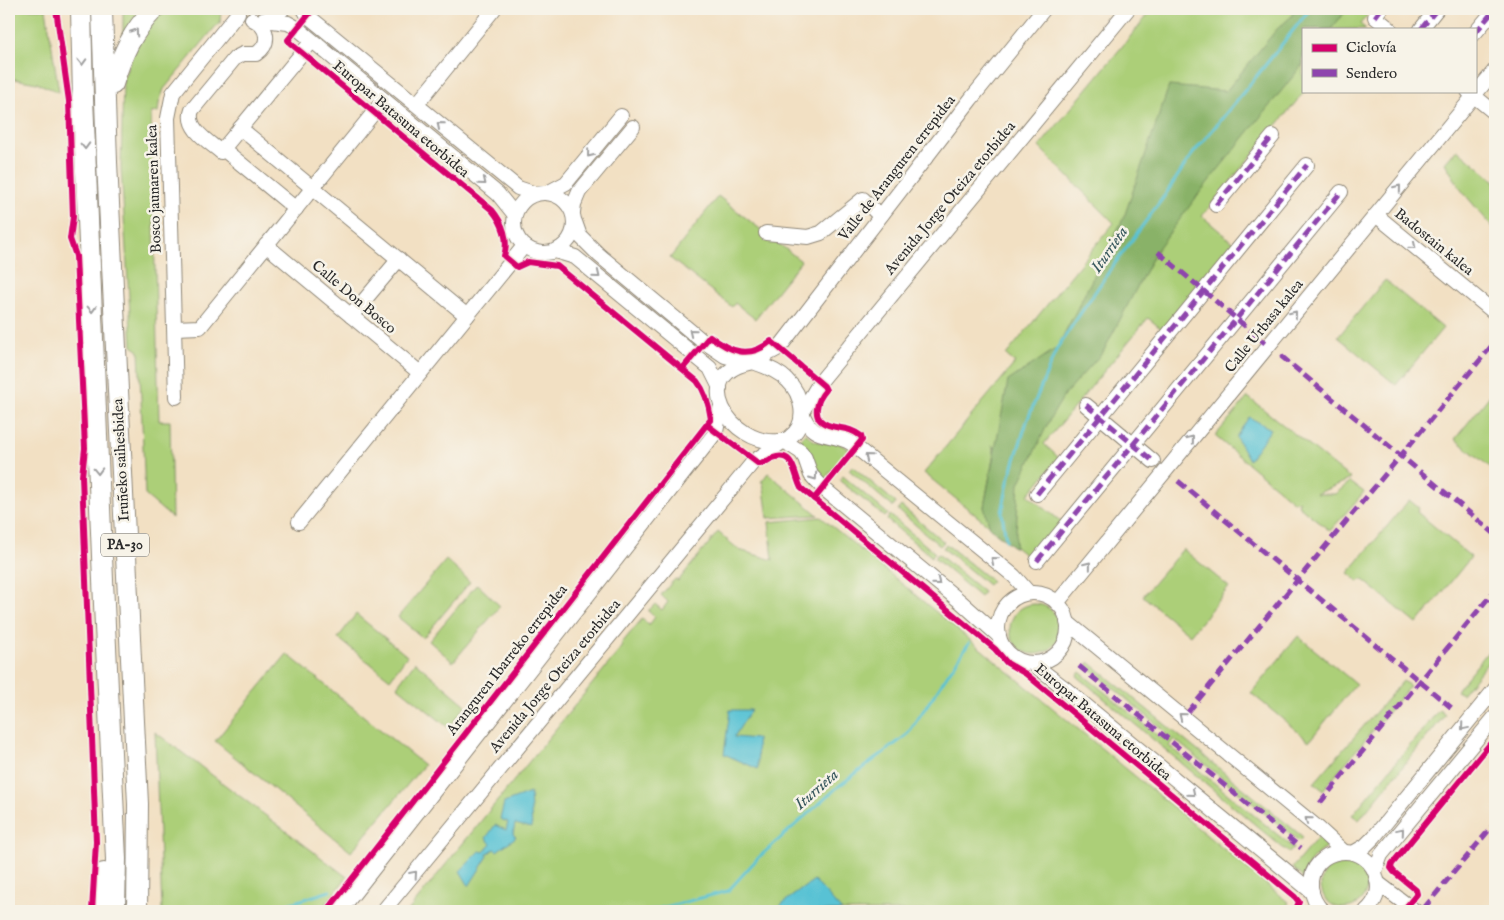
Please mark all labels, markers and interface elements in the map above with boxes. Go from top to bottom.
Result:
one-way arrow [129,28,138,38]
legend [1302,28,1476,92]
text: Ciclovía [1346,38,1397,57]
street label: Europar Batasuna etorbidea [329,56,474,182]
one-way arrow [76,58,87,66]
text: Sendero [1346,64,1397,83]
street label: Valle de Aranguren errepidea [834,91,960,245]
street label: Avenida Jorge Oteiza etorbidea [880,117,1020,279]
one-way arrow [437,122,446,131]
street label: Bosco jaunaren kalea [142,124,166,254]
one-way arrow [80,143,90,151]
one-way arrow [587,148,595,157]
one-way arrow [478,176,487,185]
one-way arrow [1392,185,1401,194]
street label: Badostain kalea [1390,204,1478,280]
water label: Iturrieta [1086,223,1133,278]
one-way arrow [1408,240,1417,249]
street label: Calle Don Bosco [308,256,400,338]
one-way arrow [591,269,600,277]
street label: Calle Urbasa kalea [1221,275,1308,377]
one-way arrow [86,305,97,313]
one-way arrow [1289,311,1297,320]
one-way arrow [688,328,697,337]
street label: Iruñeko saihesbidea [108,398,134,522]
one-way arrow [1186,436,1195,445]
one-way arrow [865,453,874,462]
one-way arrow [93,467,104,475]
one-way arrow [808,471,817,481]
road number: PA-30 [101,534,149,556]
one-way arrow [991,557,1000,565]
one-way arrow [1082,562,1091,571]
one-way arrow [931,577,940,585]
street label: Aranguren Ibarreko errepidea [442,580,572,740]
street label: Avenida Jorge Oteiza etorbidea [485,595,625,757]
street label: Europar Batasuna etorbidea [1031,659,1176,785]
one-way arrow [1179,714,1188,722]
one-way arrow [1462,721,1470,730]
water label: Iturrieta [790,765,843,815]
one-way arrow [1187,787,1196,796]
one-way arrow [1304,816,1313,825]
one-way arrow [1396,827,1405,836]
one-way arrow [408,870,417,879]

